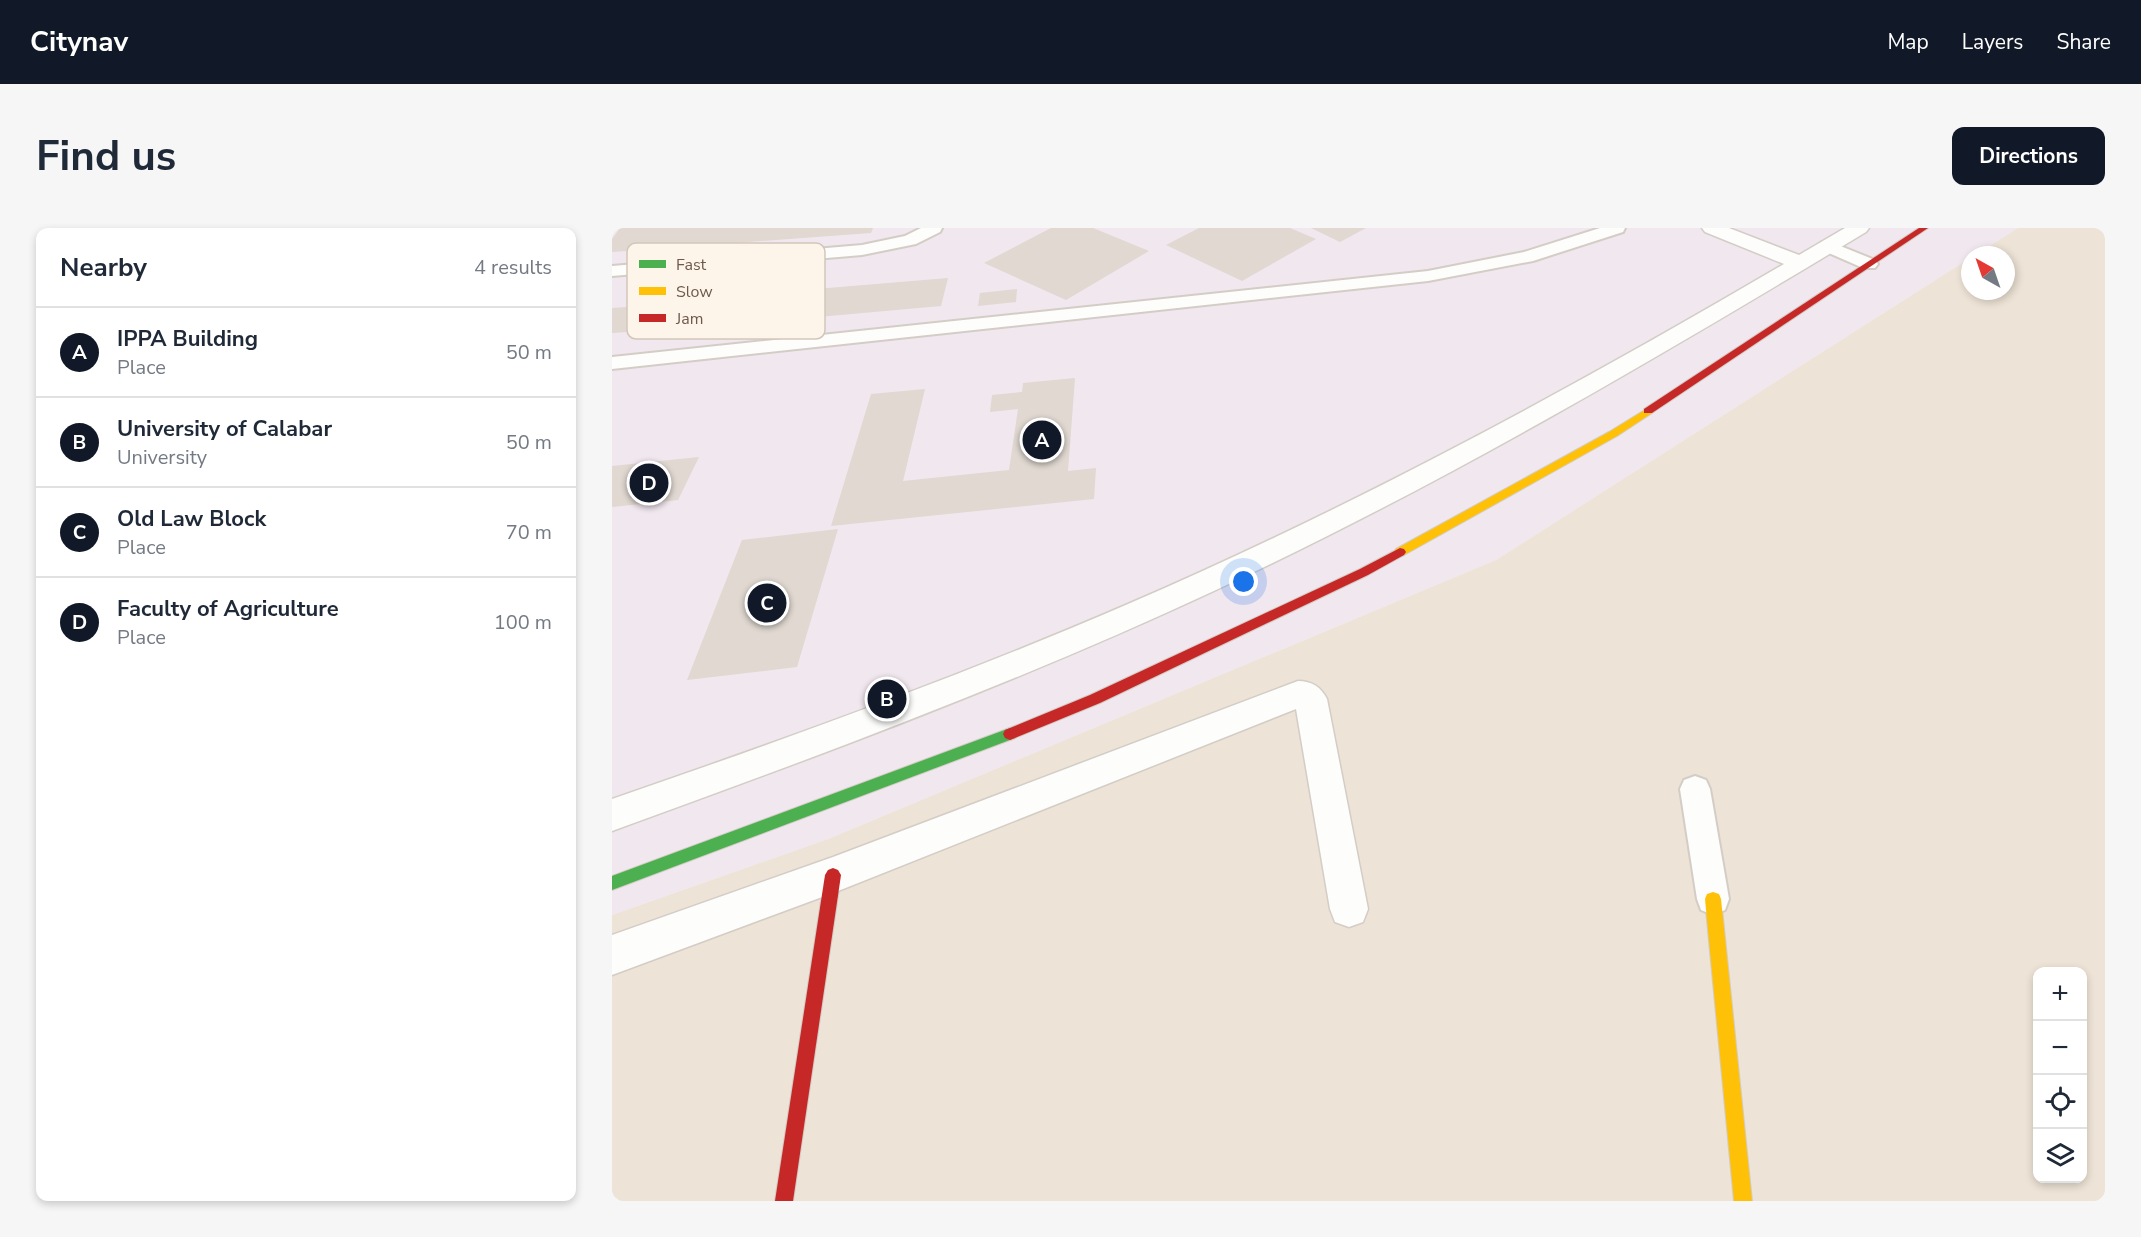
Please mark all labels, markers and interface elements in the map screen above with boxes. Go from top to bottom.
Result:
text: Citynav [30,23,128,61]
text: Map [1887,28,1929,56]
text: Layers [1962,28,2023,56]
text: Share [2056,28,2111,56]
button: Directions [1952,127,2105,185]
text: Find us [36,128,176,185]
legend [627,243,825,339]
north arrow [1961,246,2015,300]
text: Nearby [60,250,147,285]
text: 4 results [474,254,552,281]
text: Fast [676,254,707,276]
text: Slow [676,281,713,303]
text: Jam [675,308,703,330]
text: IPPA Building [117,324,258,354]
text: A [72,339,87,366]
text: 50 m [506,339,552,366]
text: Place [117,354,166,381]
text: University of Calabar [117,414,332,444]
pin: A [1022,418,1062,462]
text: B [73,429,86,456]
text: 50 m [506,429,552,456]
text: University [117,444,207,471]
pin: D [630,460,669,506]
text: Old Law Block [117,504,266,534]
text: C [73,519,86,546]
text: 70 m [506,519,552,546]
text: Place [117,534,166,561]
your location [1229,567,1258,596]
pin: C [748,580,786,626]
text: Faculty of Agriculture [117,594,339,624]
text: D [72,609,87,636]
text: 100 m [494,609,552,636]
text: Place [117,624,166,651]
pin: B [868,676,906,722]
map controls [2033,967,2087,1183]
button: + [2033,967,2087,1021]
button: − [2033,1021,2087,1075]
button: locate [2033,1075,2087,1129]
button: layers [2033,1129,2087,1183]

